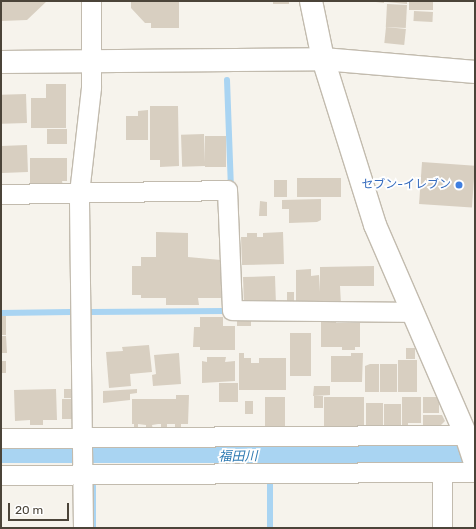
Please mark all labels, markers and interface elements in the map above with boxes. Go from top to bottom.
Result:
place label: セブン-イレブン [361,178,451,192]
marker: セブン-イレブン [454,180,464,190]
water label: 福田川 [218,449,258,465]
scale bar [10,495,71,521]
text: 20 m [15,503,43,517]

